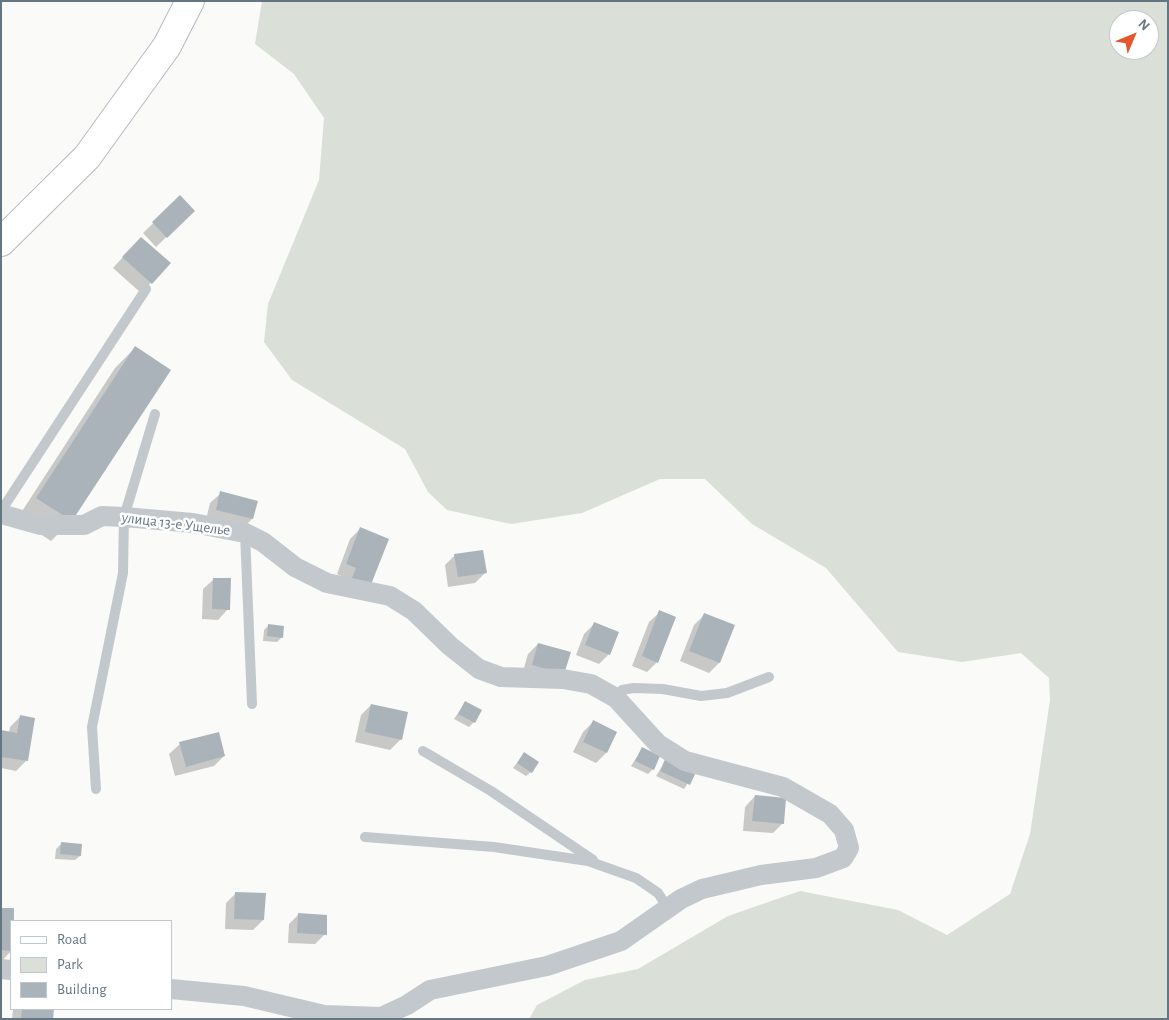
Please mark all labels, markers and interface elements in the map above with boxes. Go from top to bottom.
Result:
north arrow [1109,10,1159,60]
text: N [1136,17,1152,33]
street label: улица 13-е Ущелье [121,508,231,540]
legend [10,920,172,1010]
text: Road [57,932,87,947]
text: Park [57,957,83,972]
text: Building [57,982,107,997]

